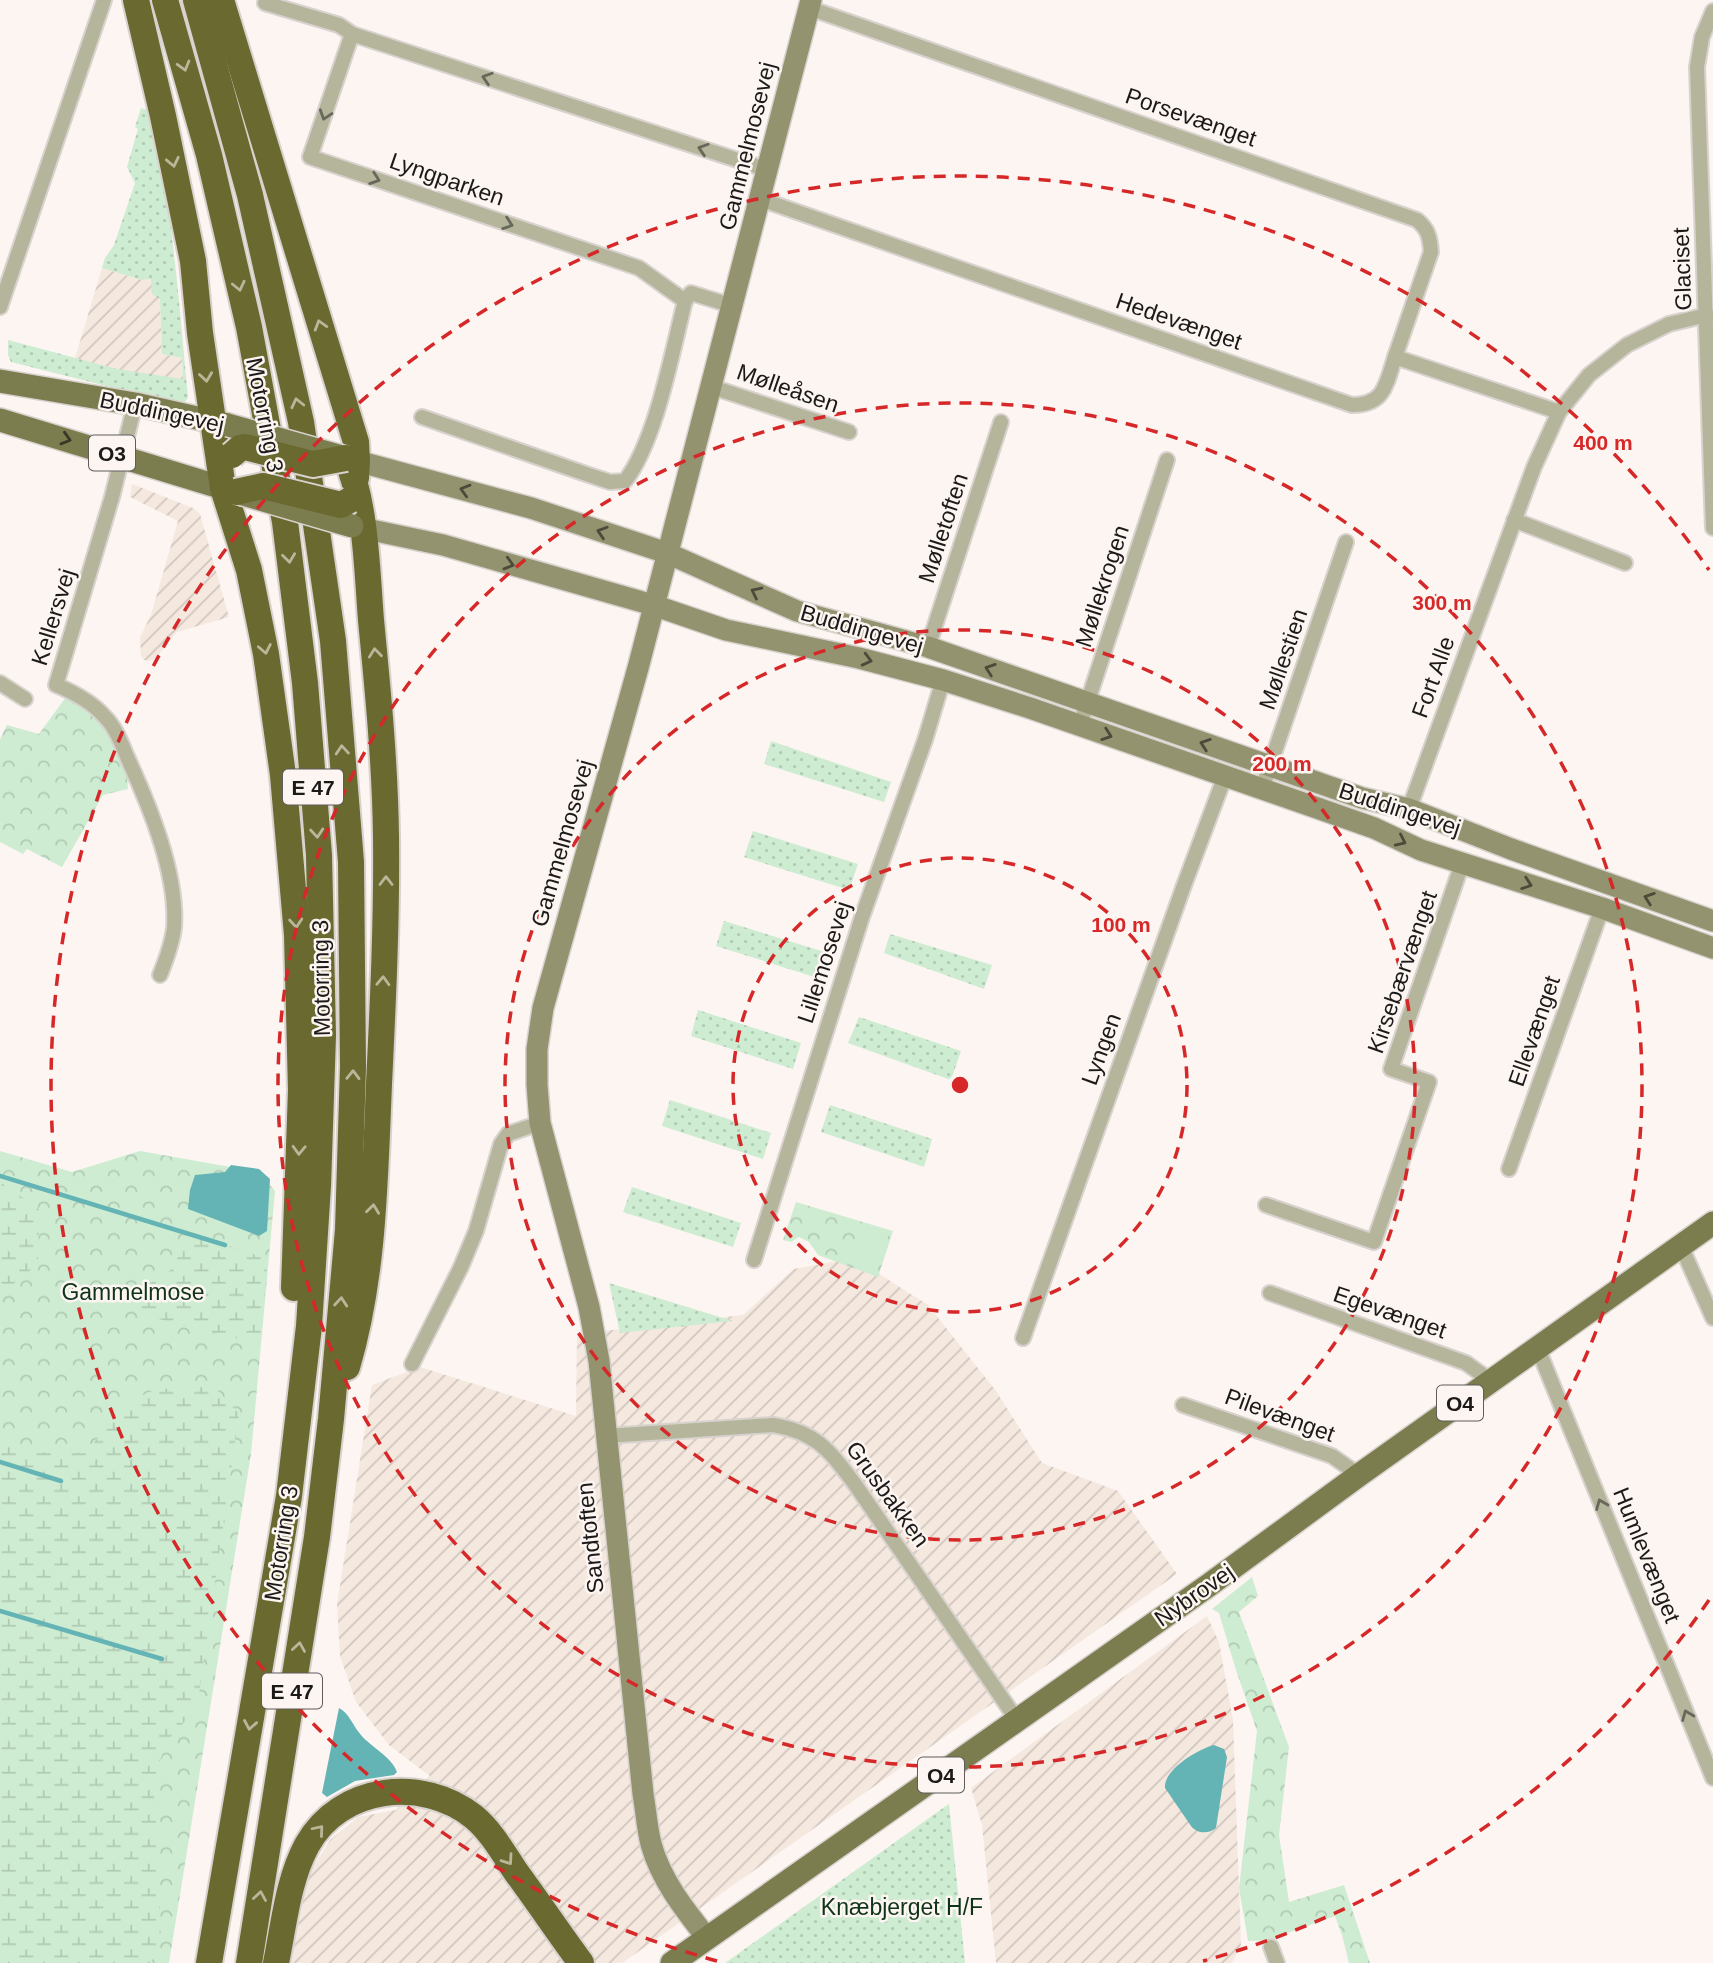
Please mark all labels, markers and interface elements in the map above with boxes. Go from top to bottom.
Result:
street label: Gammelmosevej [714,59,780,233]
one-way arrow [175,60,190,72]
one-way arrow [481,72,493,86]
street label: Porsevænget [1122,82,1260,152]
one-way arrow [318,108,333,120]
one-way arrow [697,142,709,157]
street label: Lyngparken [386,147,508,211]
one-way arrow [164,156,179,168]
one-way arrow [368,171,381,185]
one-way arrow [502,216,514,230]
street label: Glaciset [1668,226,1696,311]
one-way arrow [231,280,245,292]
street label: Hedevænget [1113,287,1246,355]
one-way arrow [314,319,328,332]
street label: Motorring 3 [241,355,289,475]
street label: Mølleåsen [734,358,842,418]
one-way arrow [199,371,214,383]
street label: Buddingevej [97,386,227,438]
one-way arrow [290,397,305,409]
one-way arrow [59,430,71,445]
text: 400 m [1573,431,1633,454]
road number: O3 [89,435,135,470]
street label: Mølletoften [913,470,973,586]
one-way arrow [459,483,471,498]
street label: Møllekrogen [1070,522,1134,650]
one-way arrow [596,526,608,540]
one-way arrow [282,552,297,564]
one-way arrow [502,555,514,570]
street label: Kellersvej [26,566,80,668]
one-way arrow [751,587,763,601]
text: 300 m [1412,591,1472,614]
street label: Buddingevej [798,599,926,659]
street label: Møllestien [1254,605,1312,713]
street label: Fort Alle [1406,633,1460,721]
one-way arrow [256,642,271,654]
one-way arrow [367,647,382,659]
one-way arrow [861,652,873,666]
one-way arrow [984,663,996,677]
one-way arrow [1101,727,1113,741]
one-way arrow [1199,738,1211,752]
one-way arrow [335,744,350,755]
text: 200 m [1252,752,1312,775]
street label: Gammelmosevej [526,756,598,930]
road number: E 47 [283,770,343,804]
street label: Buddingevej [1336,777,1464,841]
one-way arrow [309,828,324,839]
one-way arrow [1394,833,1406,847]
one-way arrow [378,875,394,885]
one-way arrow [1521,876,1533,890]
street label: Kirsebærvænget [1362,887,1442,1057]
one-way arrow [1643,892,1655,906]
street label: Lillemosevej [792,898,856,1026]
text: 100 m [1091,913,1151,936]
one-way arrow [288,918,303,929]
street label: Motorring 3 [307,920,335,1036]
street label: Ellevænget [1503,972,1565,1090]
one-way arrow [376,976,391,987]
street label: Lyngen [1076,1009,1126,1089]
one-way arrow [345,1069,360,1080]
centre of rings [948,1073,972,1097]
one-way arrow [291,1145,306,1156]
one-way arrow [366,1203,381,1215]
park label: Gammelmose [61,1279,205,1305]
street label: Egevænget [1330,1281,1450,1344]
one-way arrow [334,1296,349,1308]
street label: Pilevænget [1221,1383,1339,1447]
road number: O4 [1437,1386,1483,1420]
street label: Grusbakken [841,1436,935,1552]
street label: Sandtoften [571,1481,609,1595]
street label: Motorring 3 [259,1484,303,1602]
street label: Humlevænget [1608,1484,1686,1627]
one-way arrow [1596,1499,1610,1511]
street label: Nybrovej [1149,1558,1239,1632]
one-way arrow [292,1641,307,1653]
road number: E 47 [262,1674,322,1708]
one-way arrow [1682,1709,1696,1721]
one-way arrow [243,1719,258,1731]
road number: O4 [918,1758,964,1792]
one-way arrow [311,1825,323,1838]
one-way arrow [500,1852,512,1865]
one-way arrow [252,1890,267,1902]
park label: Knæbjerget H/F [821,1894,983,1920]

